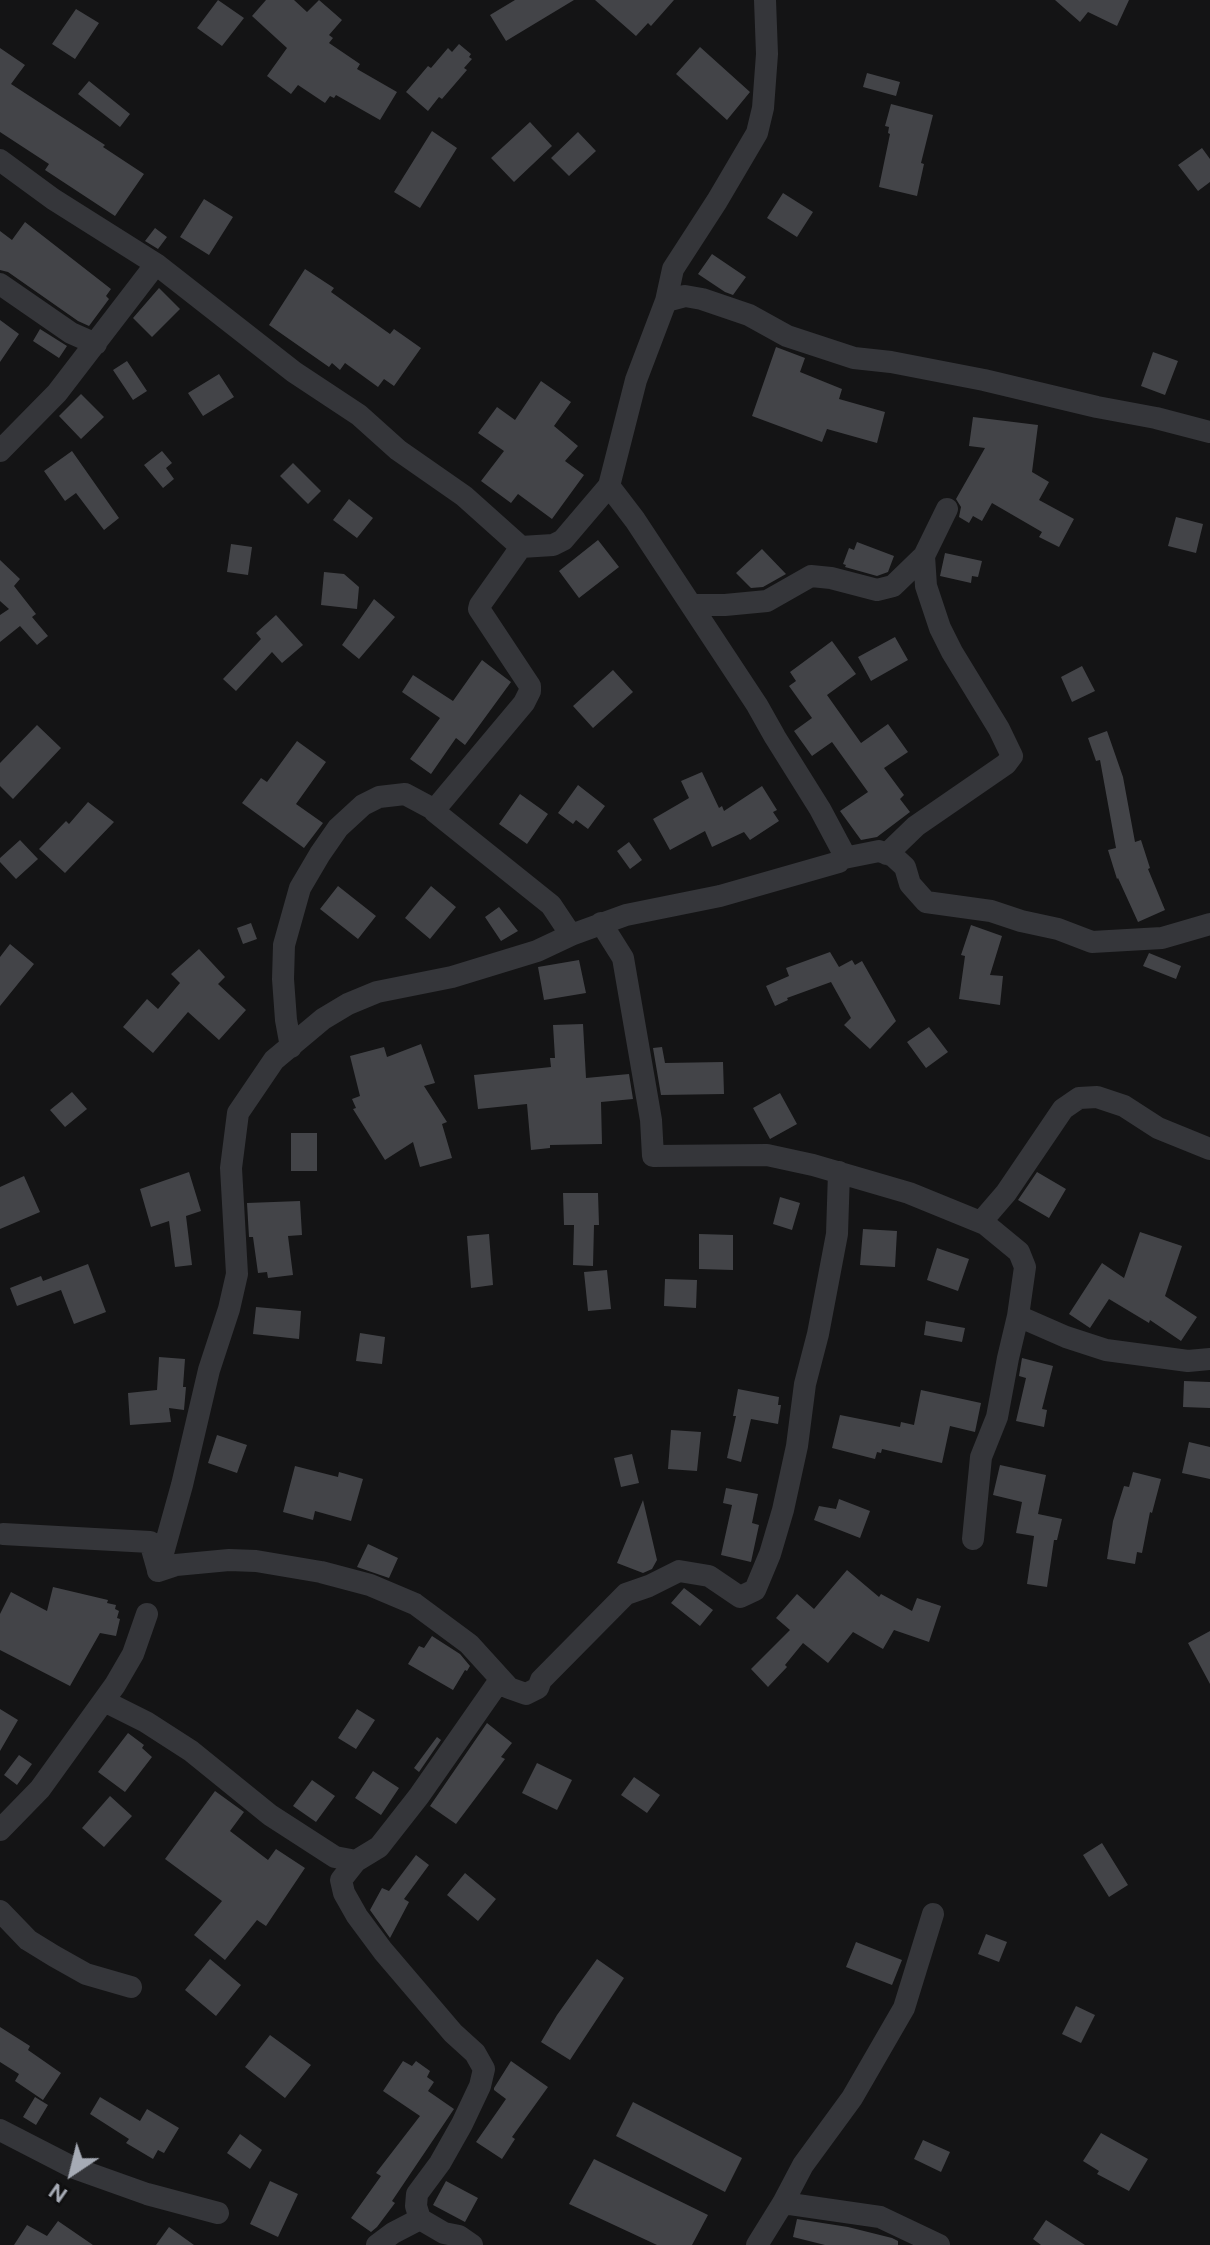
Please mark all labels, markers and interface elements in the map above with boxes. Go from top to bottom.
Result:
north arrow [32,2133,112,2213]
text: N [43,2177,73,2210]

